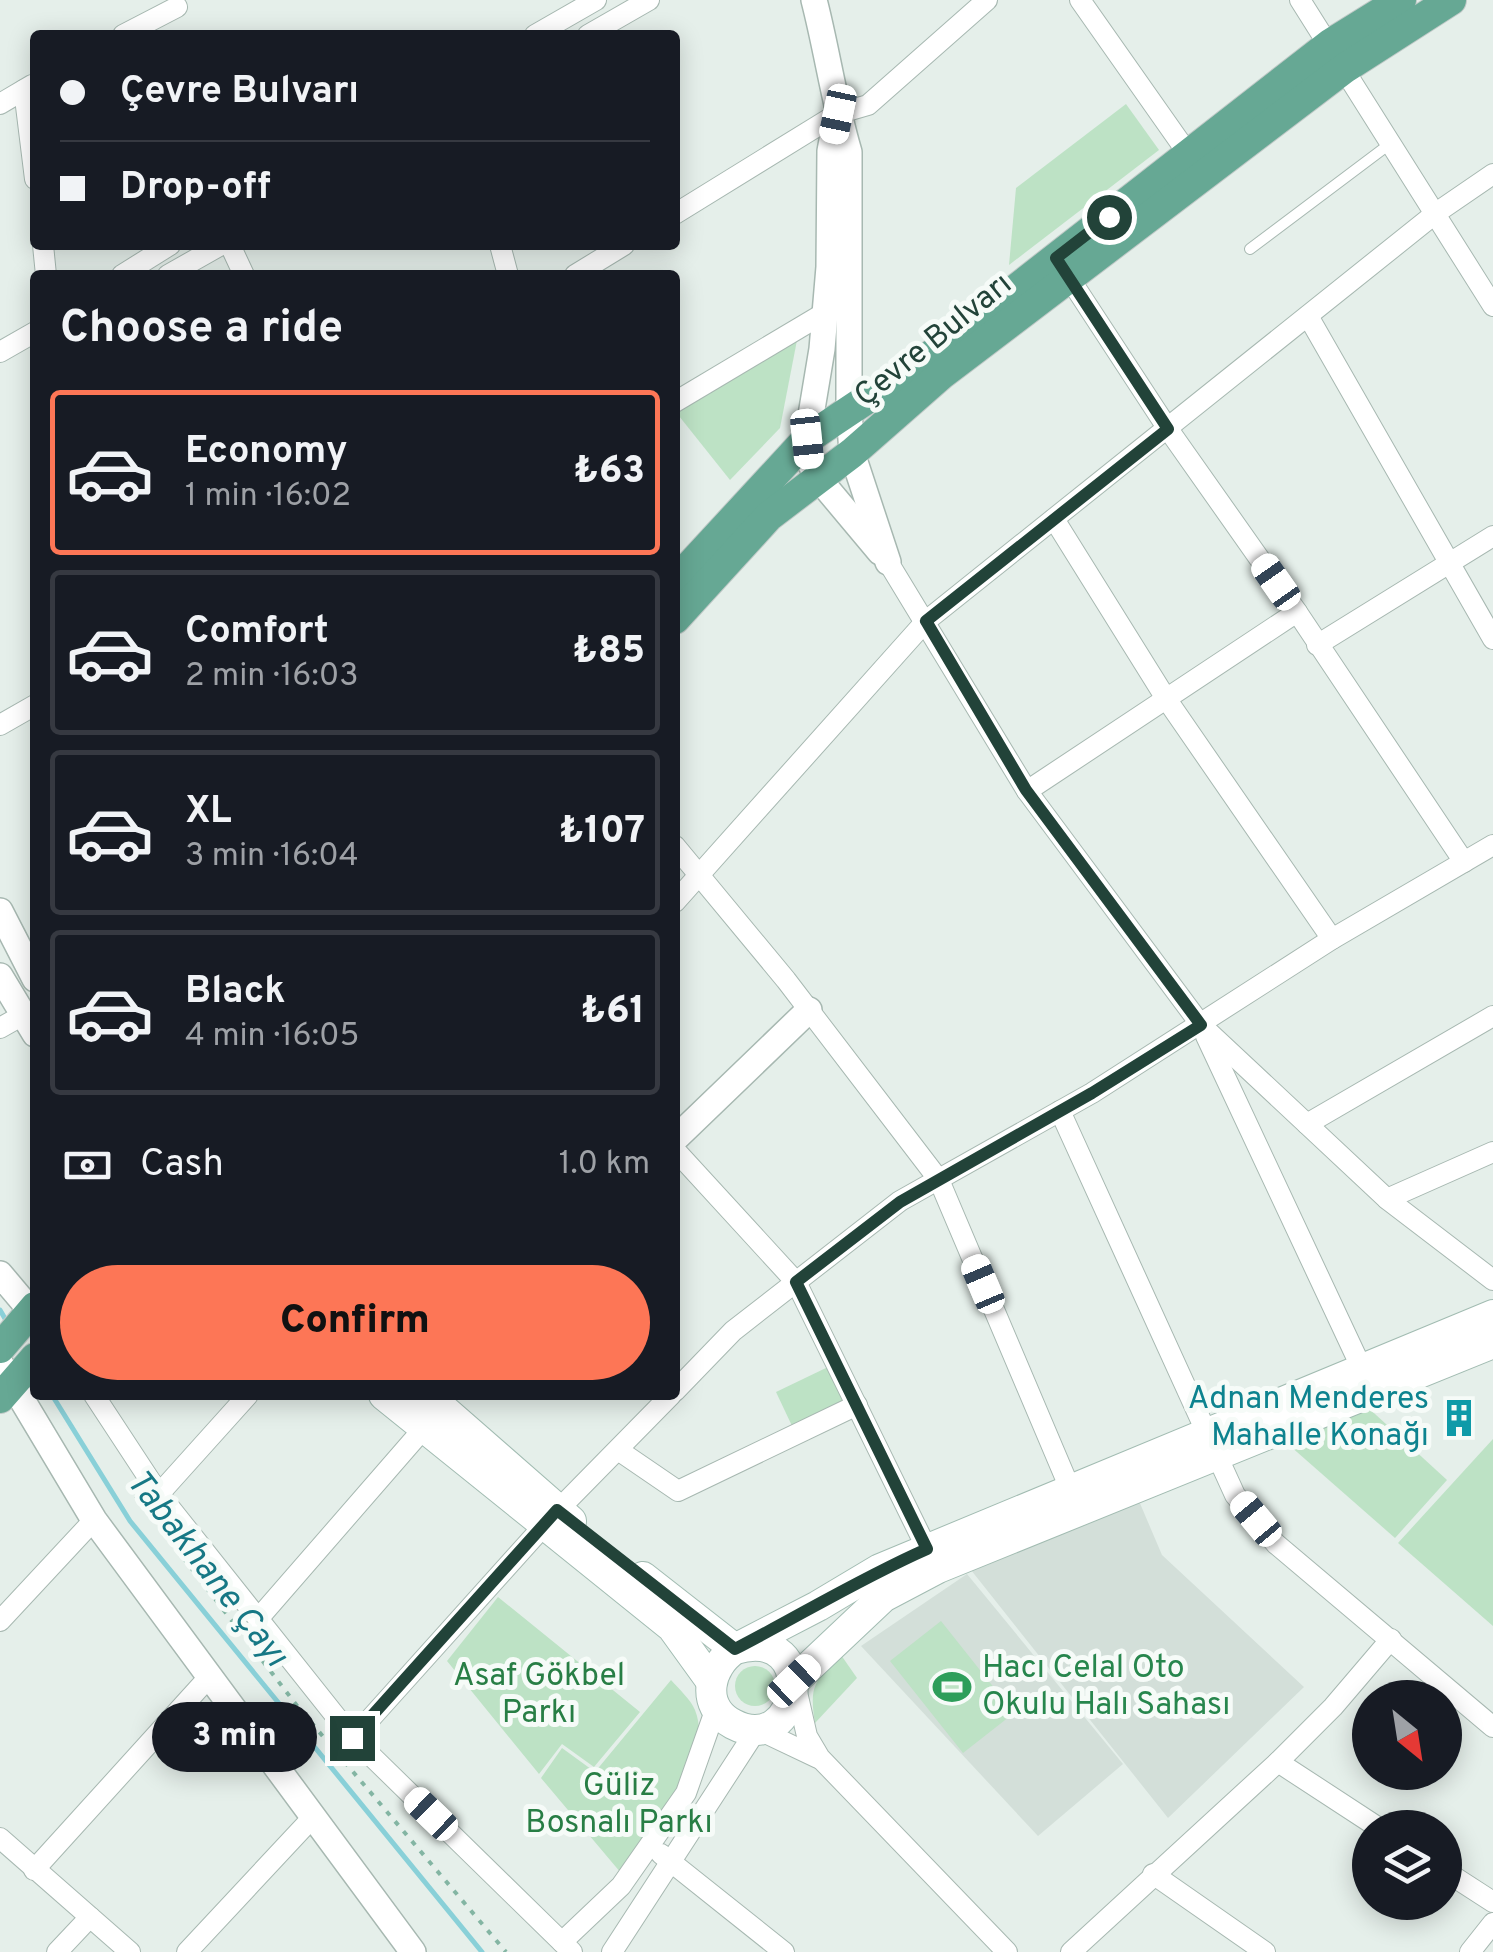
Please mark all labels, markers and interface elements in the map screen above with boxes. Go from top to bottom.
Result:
text: Çevre Bulvarı [120,68,359,117]
car [817,82,859,146]
text: Drop-off [120,164,271,213]
route start [1087,195,1132,240]
street label: Çevre Bulvarı [847,265,1021,417]
text: Choose a ride [60,301,343,358]
car [789,408,825,470]
icon: car [65,428,155,518]
text: Economy [185,428,347,477]
text: ₺63 [573,448,645,497]
text: 1 min · 16:02 [185,477,351,517]
car [1247,549,1305,615]
icon: car [65,608,155,698]
text: Comfort [185,608,329,657]
text: ₺85 [573,628,645,677]
text: 2 min · 16:03 [185,657,358,697]
icon: car [65,788,155,878]
text: XL [185,788,232,837]
text: ₺107 [559,808,645,857]
text: 3 min · 16:04 [185,837,359,877]
icon: car [65,968,155,1058]
text: Black [185,968,285,1017]
text: ₺61 [581,988,645,1037]
text: 4 min · 16:05 [185,1017,359,1057]
icon: cash [60,1138,115,1193]
text: Cash [140,1141,224,1190]
text: 1.0 km [559,1145,650,1185]
car [957,1251,1009,1317]
button: Confirm [60,1265,650,1380]
place label: Adnan Menderes Mahalle Konağı [1188,1380,1429,1457]
building icon: Adnan Menderes Mahalle Konağı [1438,1397,1480,1439]
water label: Tabakhane Çayı [115,1462,297,1677]
car [1225,1486,1287,1552]
car [762,1649,826,1713]
place label: Hacı Celal Oto Okulu Halı Sahası [982,1649,1230,1726]
park label: Asaf Gökbel Parkı [453,1657,625,1734]
sports icon: Hacı Celal Oto Okulu Halı Sahası [931,1666,973,1708]
north arrow [1352,1680,1462,1790]
map controls [1352,1680,1462,1920]
callout: 3 min [152,1703,317,1773]
route end [330,1716,375,1761]
text: 3 min [192,1717,277,1757]
park label: Güliz Bosnalı Parkı [525,1767,713,1844]
car [399,1782,463,1846]
button: layers [1352,1810,1462,1920]

